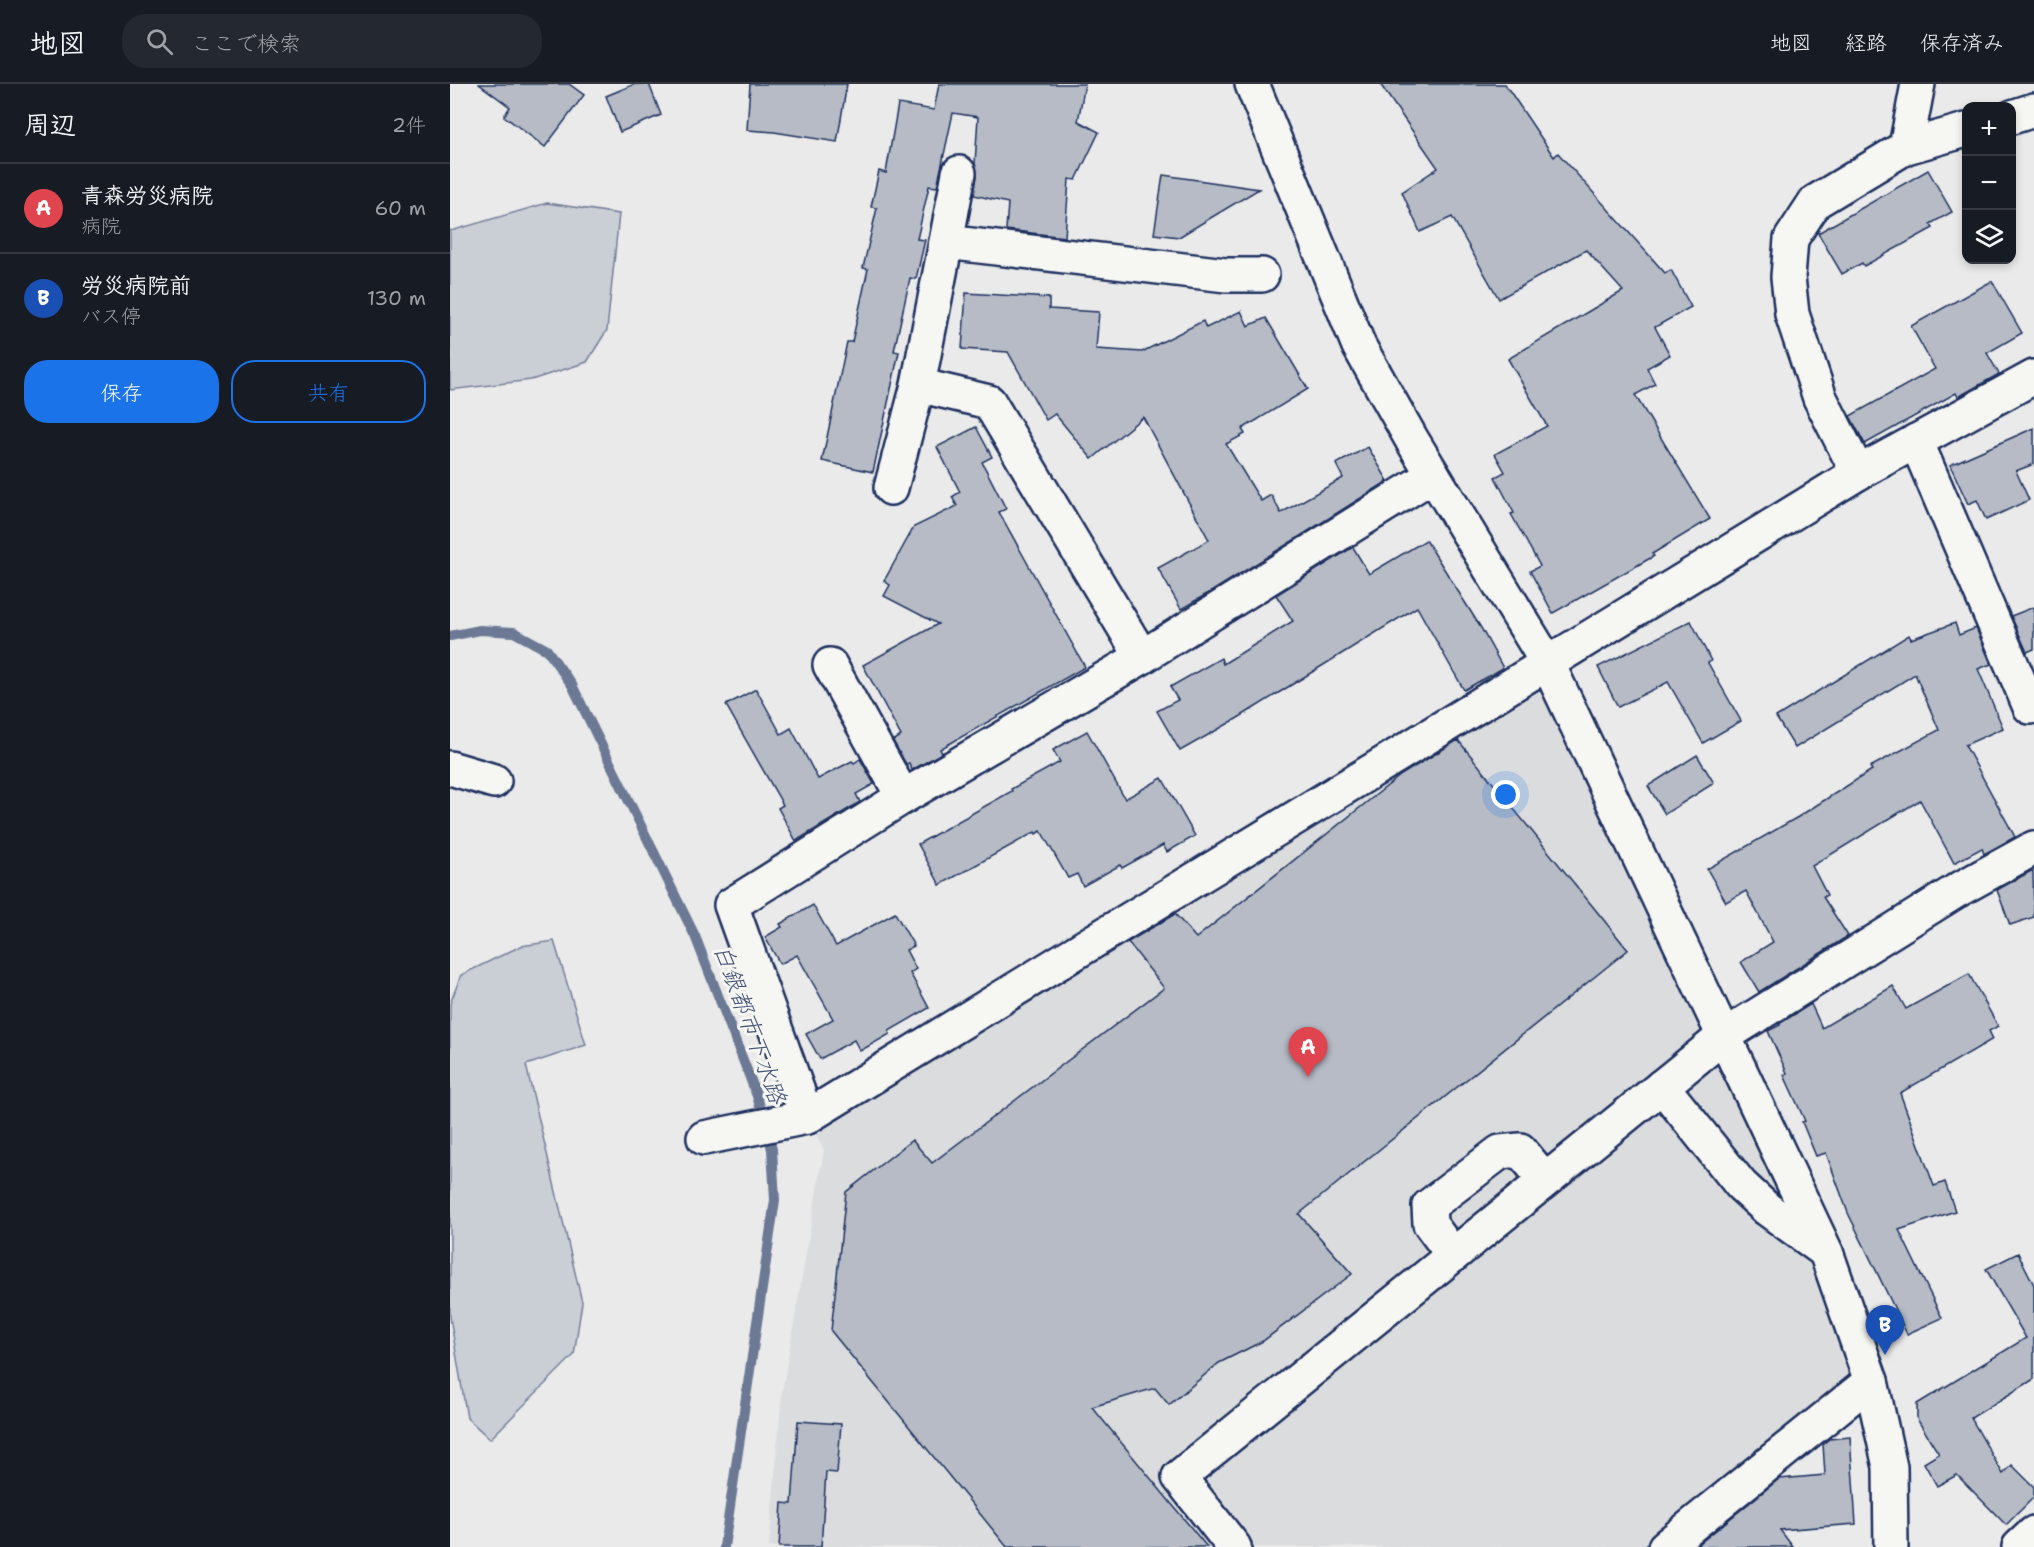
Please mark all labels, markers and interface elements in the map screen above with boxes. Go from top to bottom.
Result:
search box [122,14,542,68]
text: 地図 [30,24,86,62]
icon: search [143,25,176,58]
text: ここで検索 [191,29,301,58]
text: 地図 [1770,29,1812,57]
text: 経路 [1845,29,1887,57]
text: 保存済み [1920,29,2004,57]
map controls [1962,102,2016,264]
button: + [1962,102,2016,156]
text: 周辺 [24,107,76,142]
text: 2件 [392,112,426,138]
button: − [1962,156,2016,210]
text: 青森労災病院 [81,181,213,210]
text: A [36,195,51,221]
text: 60 m [374,195,426,221]
button: layers [1962,210,2016,264]
text: 病院 [81,213,121,239]
text: 労災病院前 [81,271,191,300]
text: B [37,285,50,311]
text: 130 m [367,285,426,311]
text: バス停 [81,303,141,329]
button: 保存 [24,360,219,423]
button: 共有 [231,360,426,423]
your location [1491,780,1520,809]
water label: 白銀都市下水路 [706,940,794,1110]
pin: A [1288,1028,1328,1077]
pin: B [1866,1306,1904,1355]

